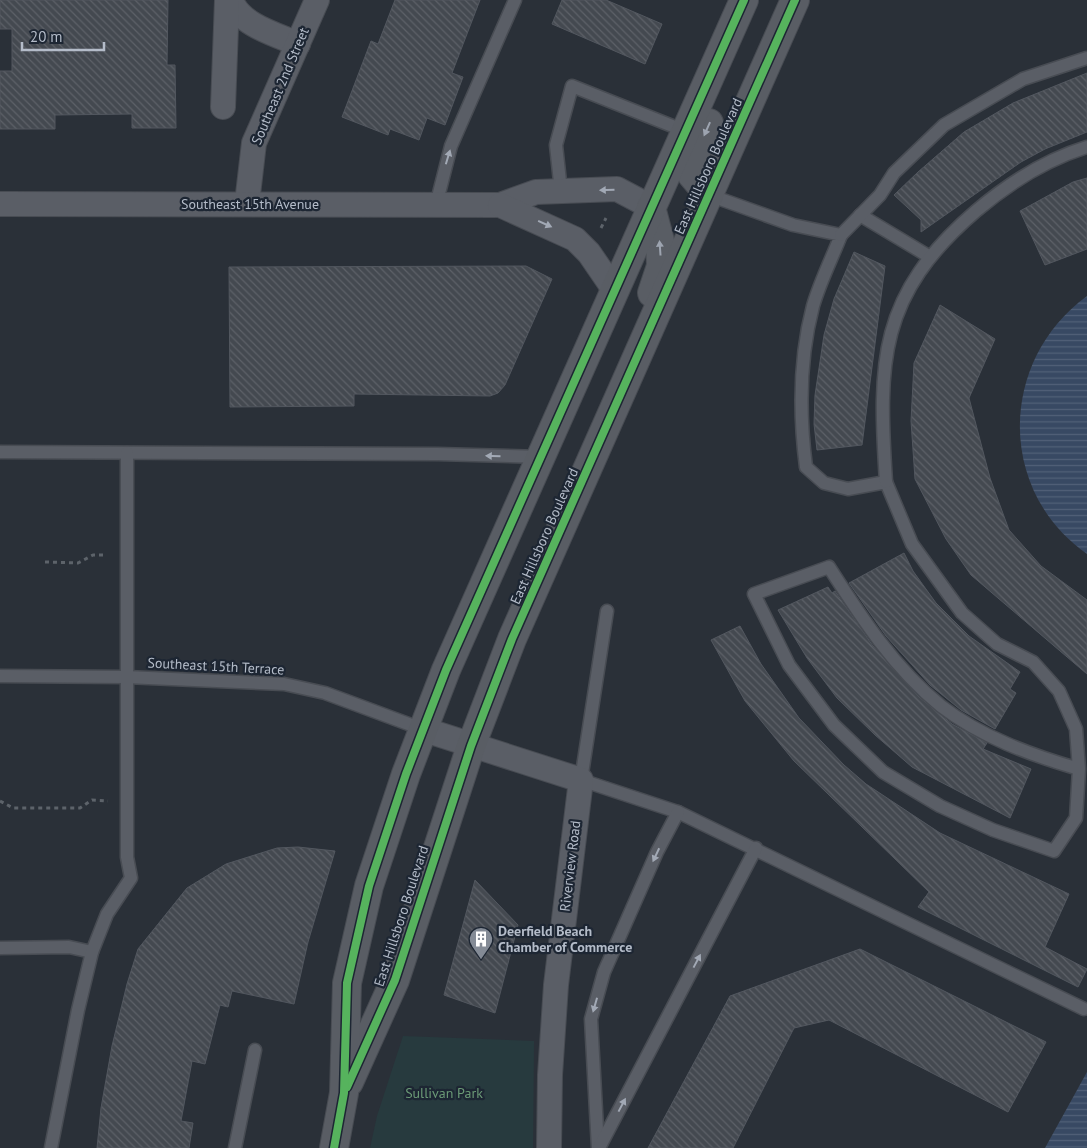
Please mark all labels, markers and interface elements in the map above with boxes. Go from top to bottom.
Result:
scale bar [22,20,105,52]
street label: Southeast 2nd Street [247,24,313,147]
text: 20 m [30,27,63,46]
street label: East Hillsboro Boulevard [670,95,746,237]
one-way arrow [702,122,710,136]
one-way arrow [444,150,452,165]
one-way arrow [598,186,614,194]
street label: Southeast 15th Avenue [181,195,319,213]
one-way arrow [538,221,552,229]
one-way arrow [655,240,663,256]
one-way arrow [485,451,501,459]
street label: East Hillsboro Boulevard [506,465,582,607]
street label: Southeast 15th Terrace [147,653,285,679]
street label: Riverview Road [556,820,584,912]
street label: East Hillsboro Boulevard [370,843,432,989]
one-way arrow [651,848,659,862]
place label: Deerfield Beach Chamber of Commerce [498,922,632,956]
building icon: Deerfield Beach Chamber of Commerce [468,926,494,960]
one-way arrow [693,954,701,968]
one-way arrow [590,998,598,1013]
park label: Sullivan Park [405,1084,483,1102]
one-way arrow [618,1098,626,1112]

